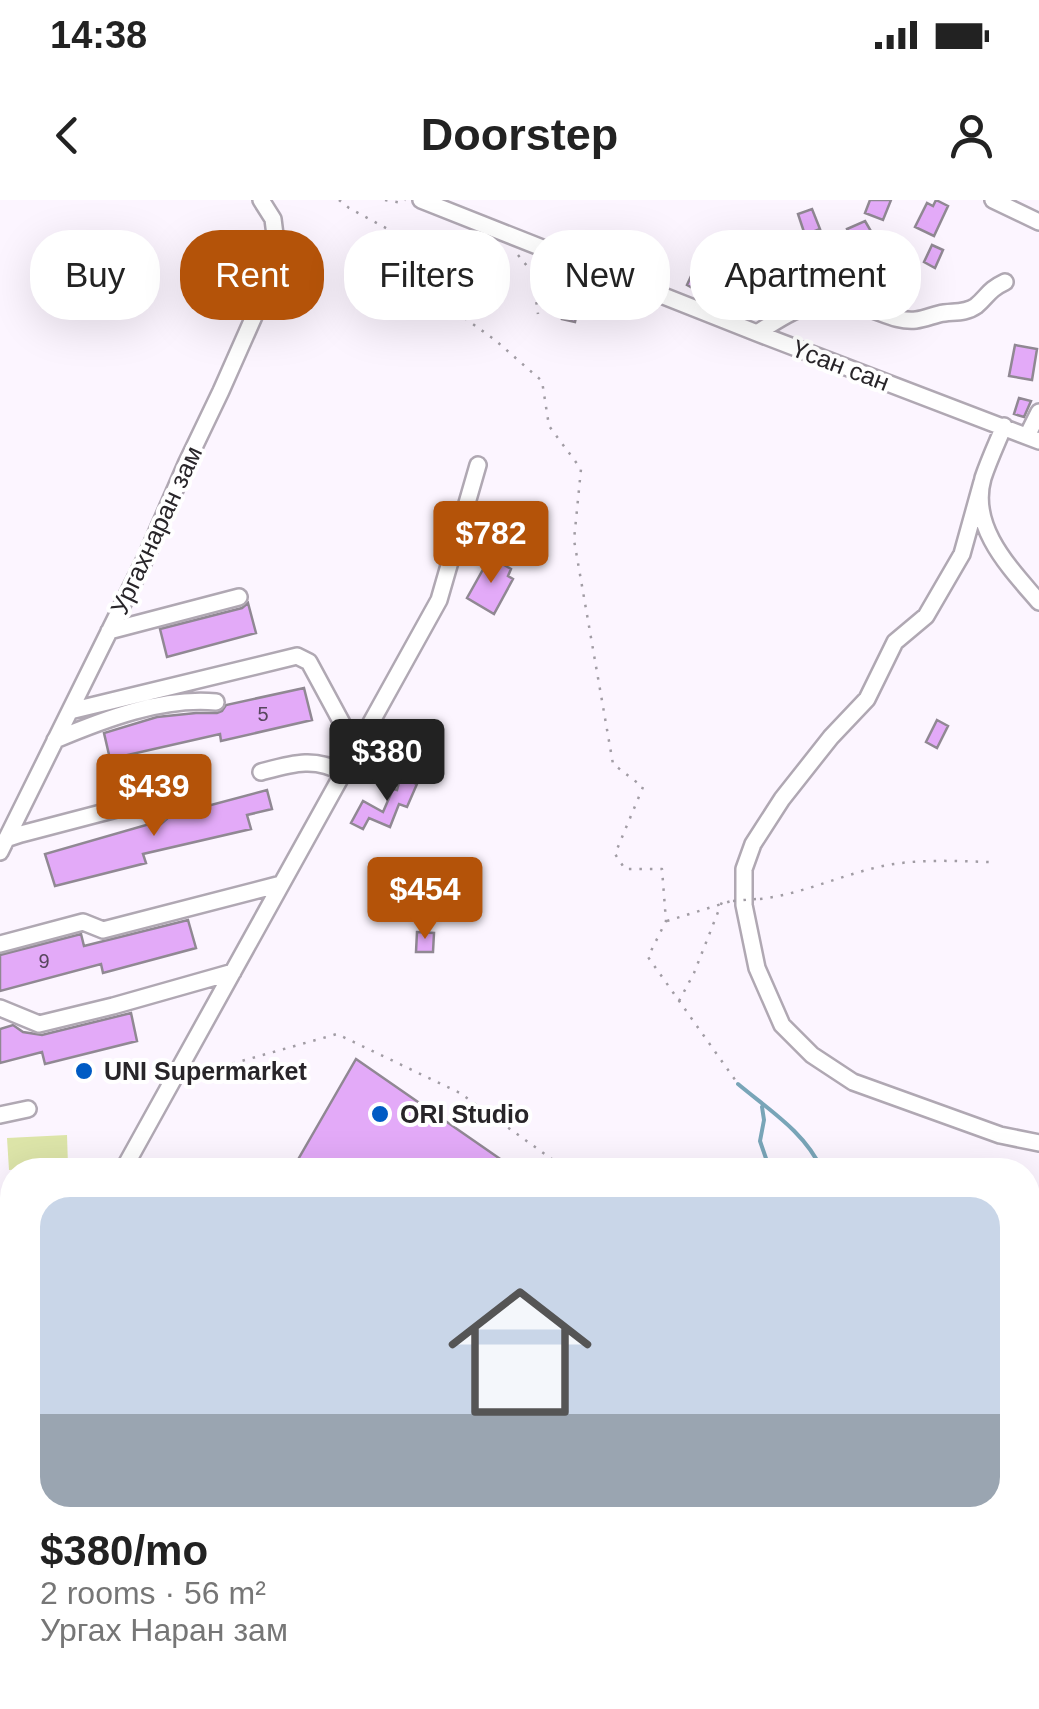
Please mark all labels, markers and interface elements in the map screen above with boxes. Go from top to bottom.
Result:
text: 14:38 [50,14,147,56]
icon: back [40,108,95,163]
icon: person [944,108,999,163]
text: Doorstep [421,109,618,160]
chip: Buy [30,230,160,320]
chip: Rent [180,230,324,320]
chip: Filters [344,230,510,320]
chip: New [530,230,670,320]
chip: Apartment [690,230,921,320]
street label: Үсан сан [789,334,893,396]
street label: Ургахнаран зам [105,441,207,619]
pin: $782 [432,501,550,586]
text: $782 [455,515,527,551]
house number: 5 [257,703,269,725]
pin: $380 [328,719,446,804]
text: $380 [351,733,423,769]
pin: $439 [95,754,213,839]
text: $439 [118,768,190,804]
pin: $454 [366,857,484,942]
text: $454 [389,871,461,907]
house number: 9 [38,950,50,972]
place label: UNI Supermarket [104,1057,308,1085]
marker: UNI Supermarket [73,1060,95,1082]
place label: ORI Studio [400,1100,529,1128]
marker: ORI Studio [369,1103,391,1125]
icon: home [430,1262,610,1442]
text: $380/mo [40,1527,208,1574]
text: 2 rooms · 56 m² [40,1575,266,1611]
text: Ургах Наран зам [40,1612,288,1648]

